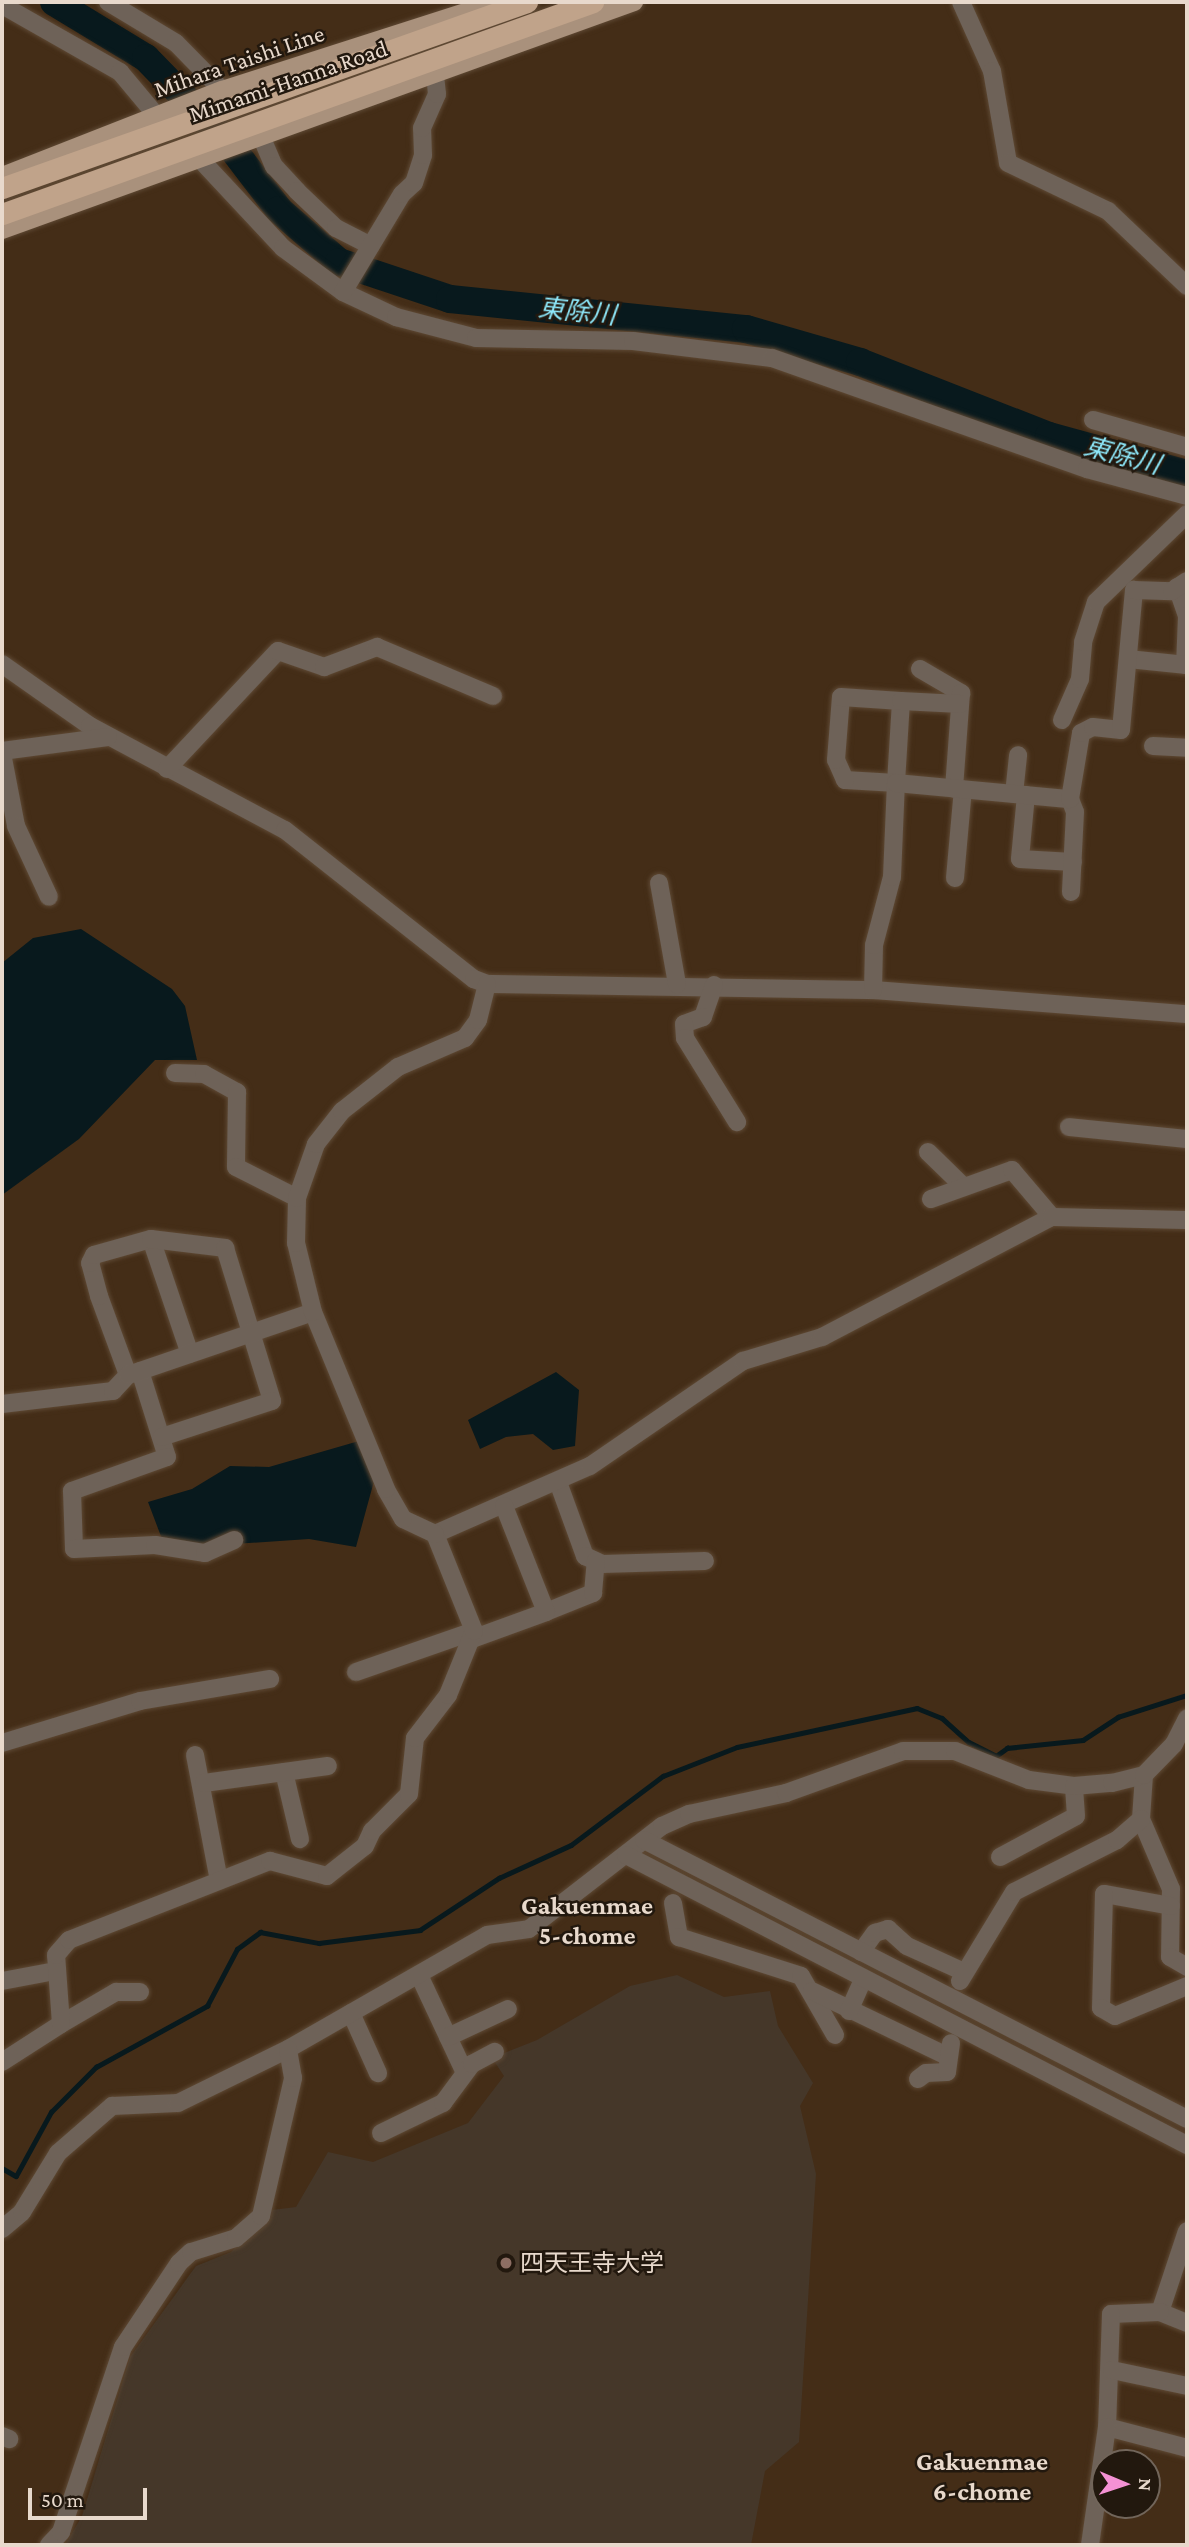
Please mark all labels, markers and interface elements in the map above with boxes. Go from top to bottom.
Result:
street label: Mihara Taishi Line [150,18,328,104]
street label: Mimami-Hanna Road [185,34,391,128]
water label: 東除川 [537,292,617,332]
water label: 東除川 [1080,431,1164,481]
district label: Gakuenmae 5-chome [521,1890,653,1952]
place label: 四天王寺大学 [520,2249,664,2277]
marker: 四天王寺大学 [498,2255,514,2271]
district label: Gakuenmae 6-chome [916,2446,1048,2508]
north arrow [1091,2449,1161,2519]
scale bar [32,2474,150,2518]
text: N [1135,2478,1156,2492]
text: 50 m [41,2488,84,2512]

